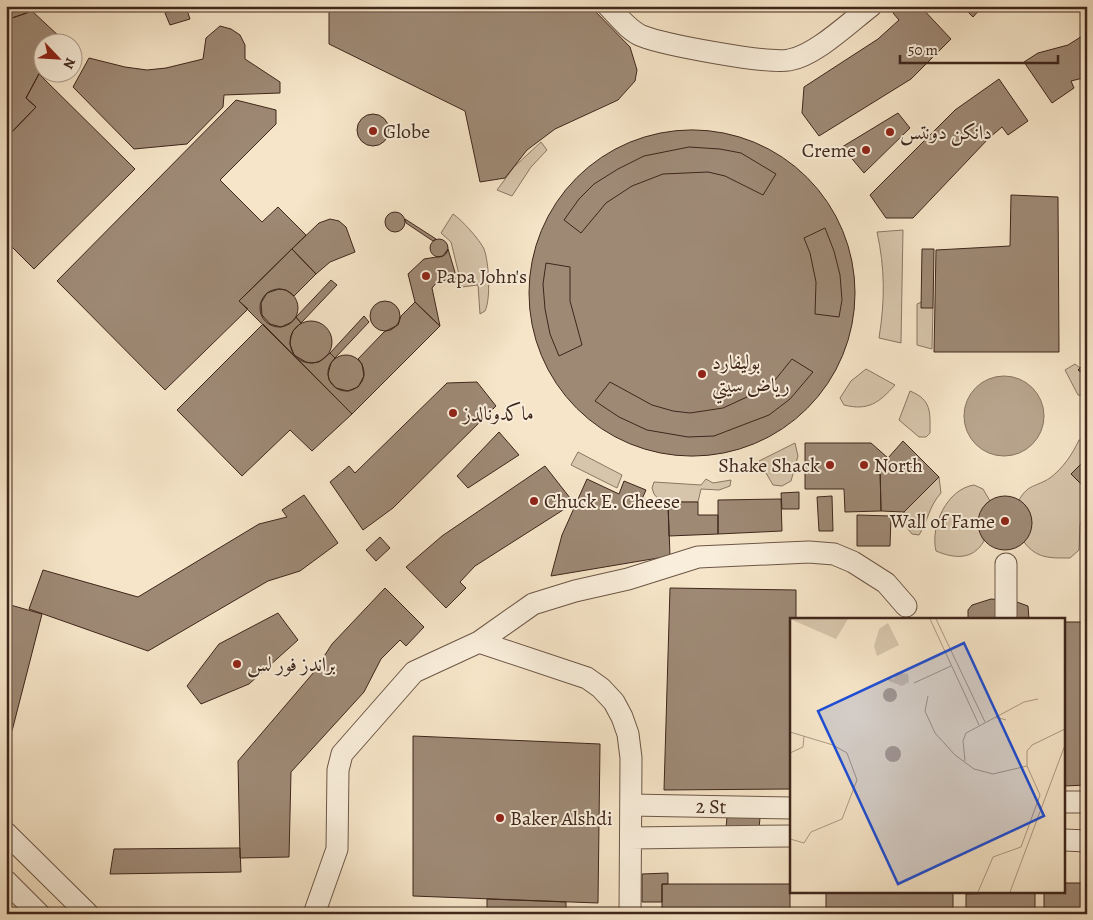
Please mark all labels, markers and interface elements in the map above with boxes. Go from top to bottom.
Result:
north arrow [32,32,82,82]
scale bar [900,32,1058,64]
text: 50 m [908,40,938,60]
text: N [59,55,80,72]
place label: Globe [383,118,430,145]
place label: دانكن دونتس [900,119,992,146]
marker: Globe [367,125,379,137]
marker: دانكن دونتس [884,126,896,138]
place label: Creme [802,137,856,164]
marker: Creme [860,144,872,156]
place label: Papa John's [436,263,527,290]
marker: Papa John's [420,270,432,282]
place label: بوليفارد رياض سيتي [712,349,790,404]
marker: بوليفارد رياض سيتي [696,368,708,380]
place label: ماكدونالدز [461,400,534,427]
marker: ماكدونالدز [447,407,459,419]
place label: Shake Shack [718,452,820,479]
place label: North [874,452,923,479]
marker: Shake Shack [824,459,836,471]
marker: North [858,459,870,471]
place label: Chuck E. Cheese [544,488,680,515]
marker: Chuck E. Cheese [528,495,540,507]
place label: Wall of Fame [889,508,995,535]
marker: Wall of Fame [999,515,1011,527]
inset map [790,618,1066,892]
place label: براندز فور لس [247,651,336,678]
marker: براندز فور لس [231,658,243,670]
street label: 2 St [695,793,727,820]
place label: Baker Alshdi [510,805,613,832]
marker: Baker Alshdi [494,812,506,824]

